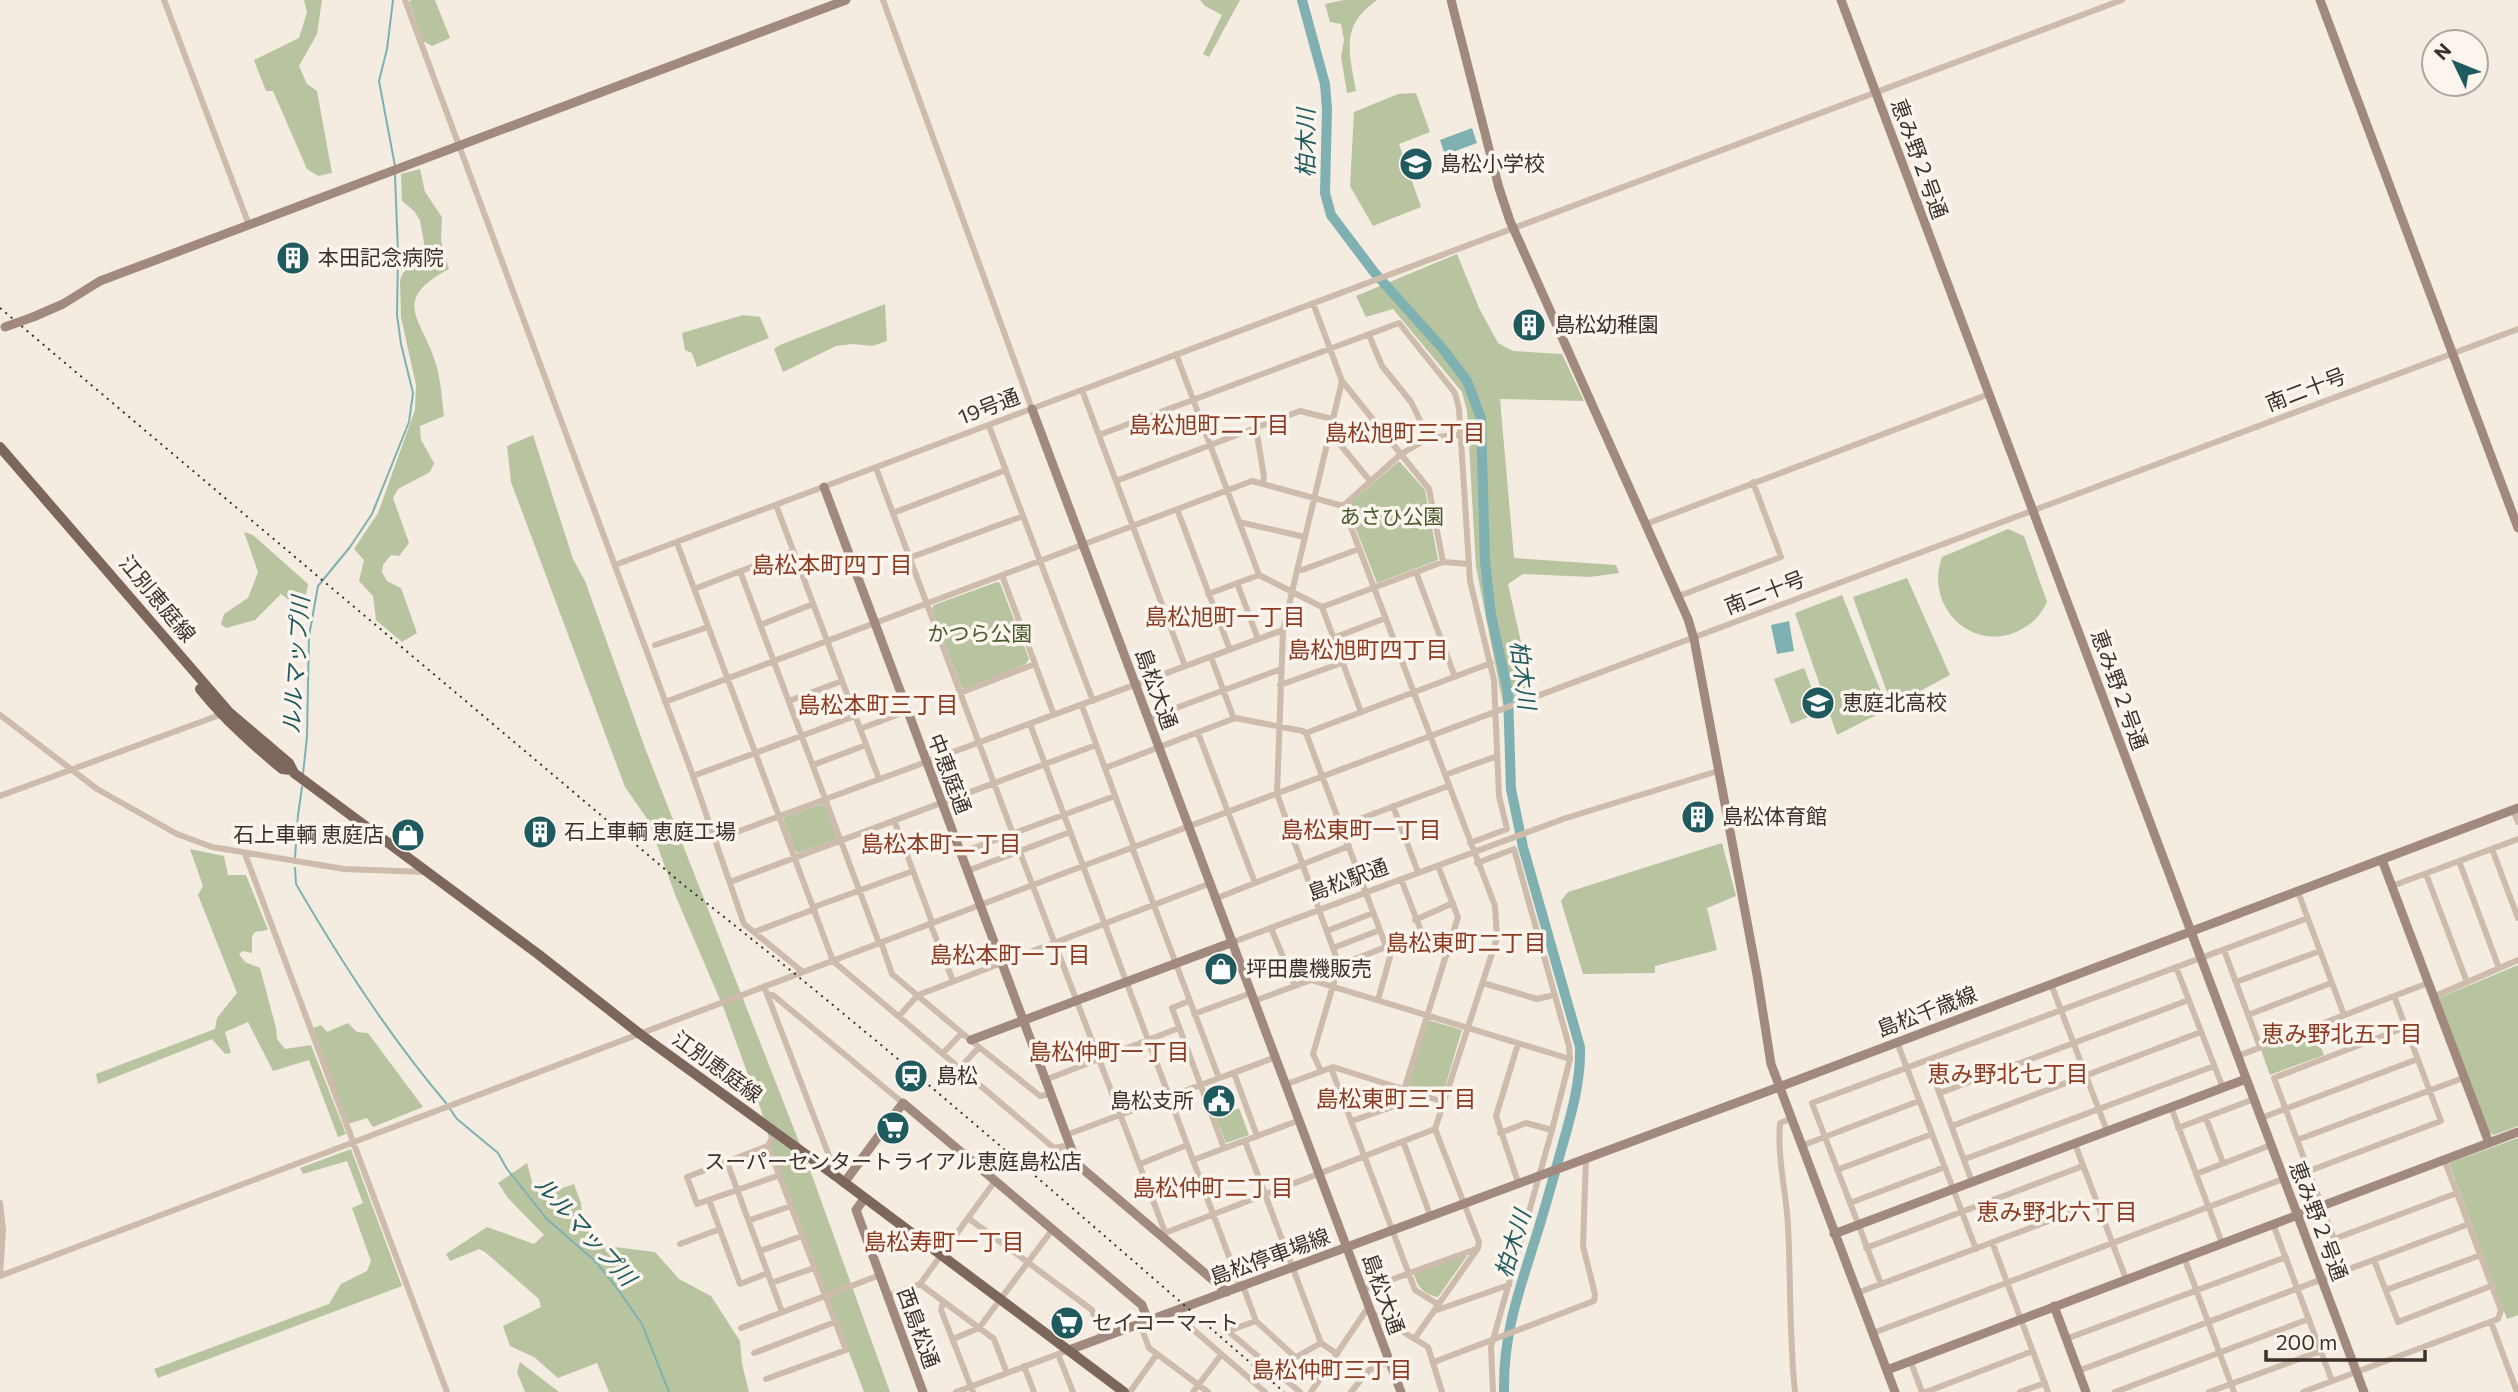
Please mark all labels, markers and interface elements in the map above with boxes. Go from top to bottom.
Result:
north arrow [2420,28,2490,98]
text: N [2429,38,2455,64]
street label: 恵み野２号通 [1887,95,1954,222]
water label: 柏木川 [1291,106,1319,178]
school or university icon: 島松小学校 [1397,145,1435,183]
place label: 島松小学校 [1440,150,1545,175]
building icon: 本田記念病院 [274,239,312,277]
place label: 本田記念病院 [318,244,444,269]
building icon: 島松幼稚園 [1510,306,1548,344]
place label: 島松幼稚園 [1554,311,1659,336]
street label: 南二十号 [2262,362,2349,415]
street label: 19号通 [954,383,1023,429]
district label: 島松旭町二丁目 [1129,410,1290,438]
district label: 島松旭町三丁目 [1325,418,1486,446]
park label: あさひ公園 [1340,503,1445,528]
street label: 江別恵庭線 [115,550,201,646]
district label: 島松本町四丁目 [752,550,913,578]
street label: 南二十号 [1721,565,1808,618]
water label: ルルマップ川 [276,592,314,735]
district label: 島松旭町一丁目 [1145,602,1306,630]
park label: かつら公園 [928,620,1033,645]
street label: 恵み野２号通 [2087,626,2154,753]
district label: 島松旭町四丁目 [1288,635,1449,663]
water label: 柏木川 [1506,639,1542,714]
street label: 島松大通 [1131,645,1184,732]
school or university icon: 恵庭北高校 [1799,684,1837,722]
place label: 恵庭北高校 [1842,689,1947,714]
district label: 島松本町三丁目 [798,690,959,718]
street label: 中恵庭通 [924,730,977,817]
building icon: 島松体育館 [1679,798,1717,836]
place label: 島松体育館 [1722,803,1827,828]
building icon: 石上車輌 恵庭工場 [521,813,559,851]
district label: 島松東町一丁目 [1281,815,1442,843]
shop icon: 石上車輌 恵庭店 [389,816,427,854]
place label: 石上車輌 恵庭工場 [564,818,736,843]
place label: 石上車輌 恵庭店 [233,821,384,846]
district label: 島松本町二丁目 [861,829,1022,857]
street label: 島松駅通 [1304,852,1391,905]
district label: 島松東町二丁目 [1386,928,1547,956]
district label: 島松本町一丁目 [930,940,1091,968]
shop icon: 坪田農機販売 [1202,950,1240,988]
place label: 坪田農機販売 [1246,955,1372,980]
street label: 島松千歳線 [1873,980,1980,1041]
district label: 恵み野北五丁目 [2262,1019,2423,1047]
street label: 江別恵庭線 [668,1025,768,1107]
district label: 島松仲町一丁目 [1029,1037,1190,1065]
station icon: 島松 [892,1057,930,1095]
district label: 恵み野北七丁目 [1928,1059,2089,1087]
place label: 島松 [936,1062,978,1087]
public building icon: 島松支所 [1200,1082,1238,1120]
district label: 島松東町三丁目 [1316,1084,1477,1112]
place label: 島松支所 [1110,1087,1194,1112]
supermarket icon: スーパーセンタートライアル恵庭島松店 [874,1109,912,1147]
place label: スーパーセンタートライアル恵庭島松店 [704,1148,1082,1173]
street label: 恵み野２号通 [2285,1157,2354,1284]
water label: ルルマップ川 [529,1170,644,1293]
district label: 島松仲町二丁目 [1133,1173,1294,1201]
district label: 恵み野北六丁目 [1977,1197,2138,1225]
water label: 柏木川 [1489,1204,1536,1281]
street label: 島松停車場線 [1206,1222,1333,1289]
district label: 島松寿町一丁目 [864,1227,1025,1255]
street label: 島松大通 [1358,1250,1411,1337]
street label: 西島松通 [893,1284,946,1371]
supermarket icon: セイコーマート [1048,1304,1086,1342]
place label: セイコーマート [1092,1309,1239,1334]
scale bar [2266,1318,2425,1362]
text: 200 m [2276,1329,2337,1354]
district label: 島松仲町三丁目 [1252,1355,1413,1383]

